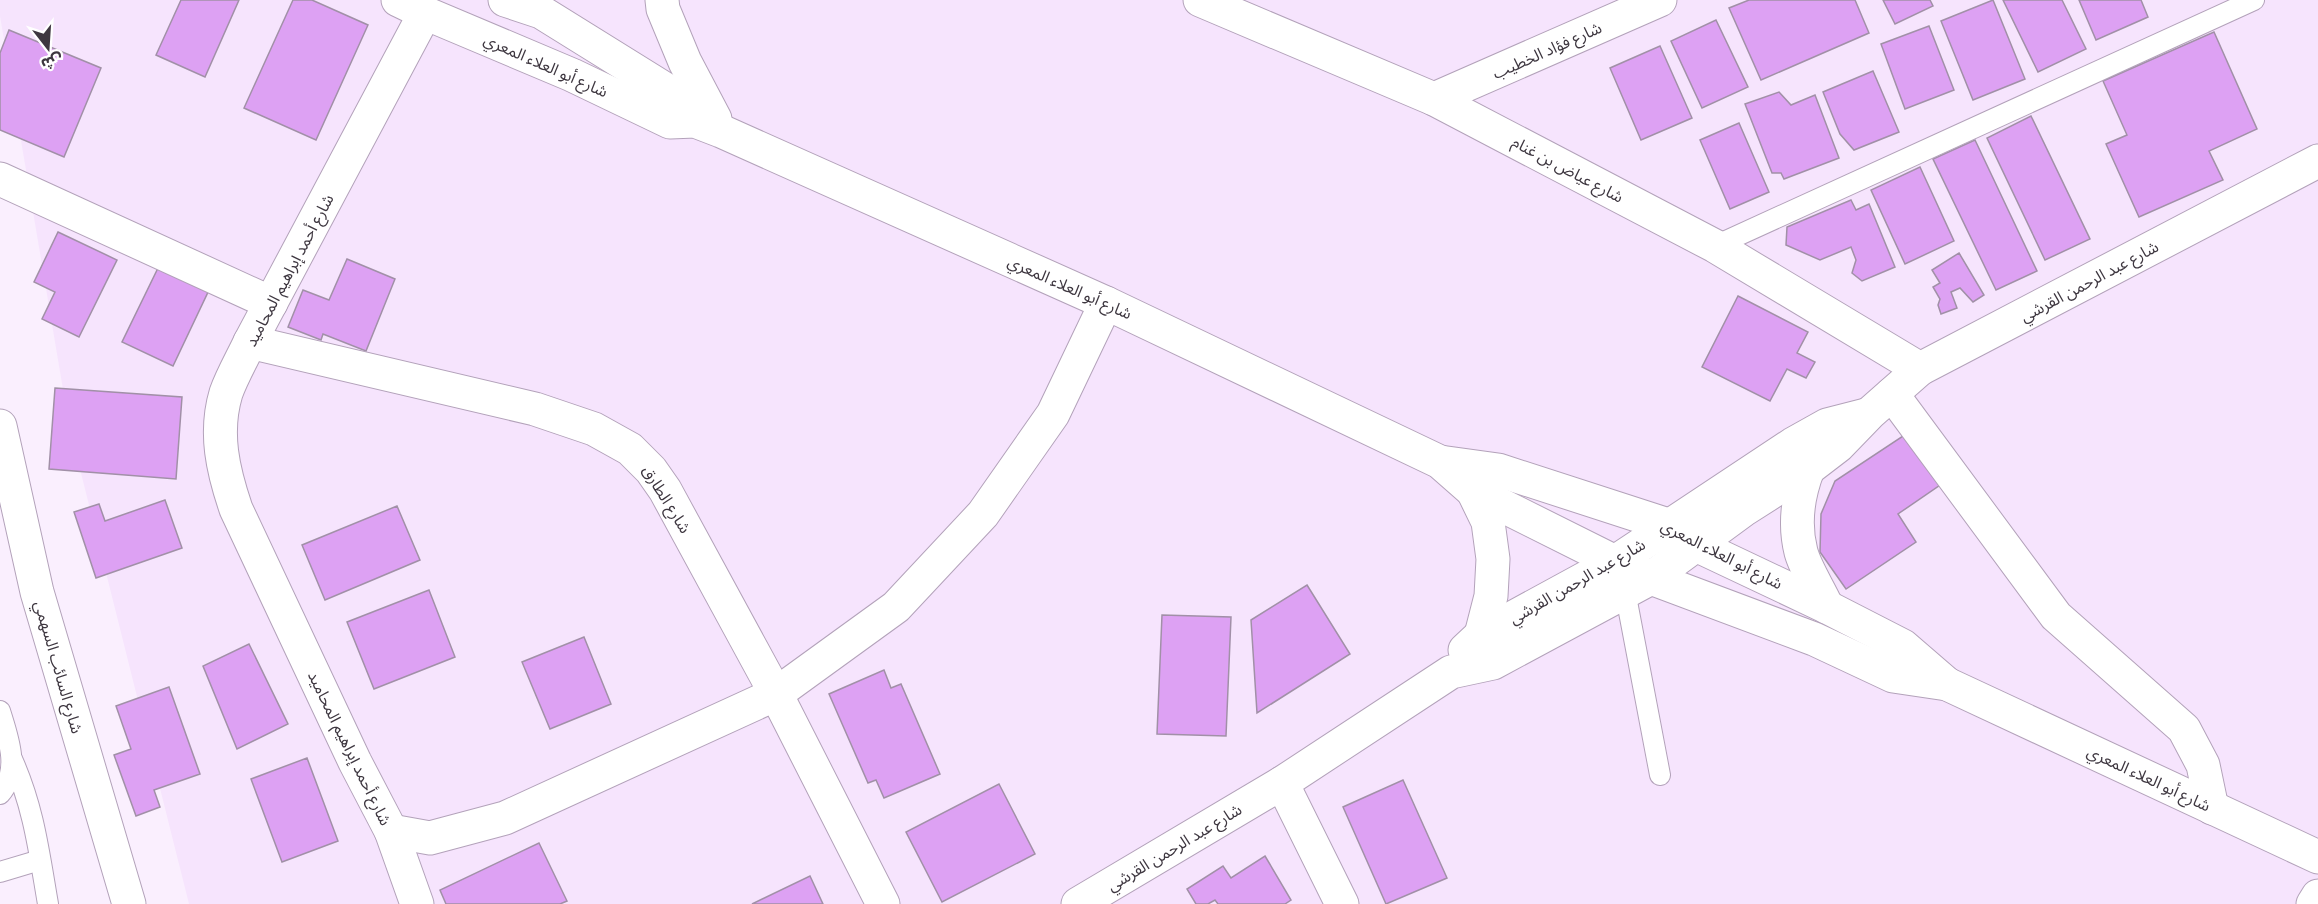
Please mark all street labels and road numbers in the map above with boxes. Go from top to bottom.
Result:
street label: شارع فؤاد الخطيب [1489,15,1606,86]
street label: شارع أبو العلاء المعري [480,27,612,104]
street label: شارع عياض بن غنام [1507,129,1628,209]
street label: شارع أحمد إبراهيم المحاميد [239,189,340,351]
street label: شارع عبد الرحمن القرشي [2015,234,2163,329]
street label: شارع أبو العلاء المعري [1004,249,1136,326]
street label: شارع الطارق [636,460,697,538]
street label: شارع أبو العلاء المعري [1656,513,1787,596]
street label: شارع عبد الرحمن القرشي [1504,532,1650,631]
street label: شارع السائب السهمي [28,598,89,736]
street label: شارع أحمد إبراهيم المحاميد [301,667,398,830]
street label: شارع أبو العلاء المعري [2083,739,2215,818]
street label: شارع عبد الرحمن القرشي [1102,797,1247,898]

